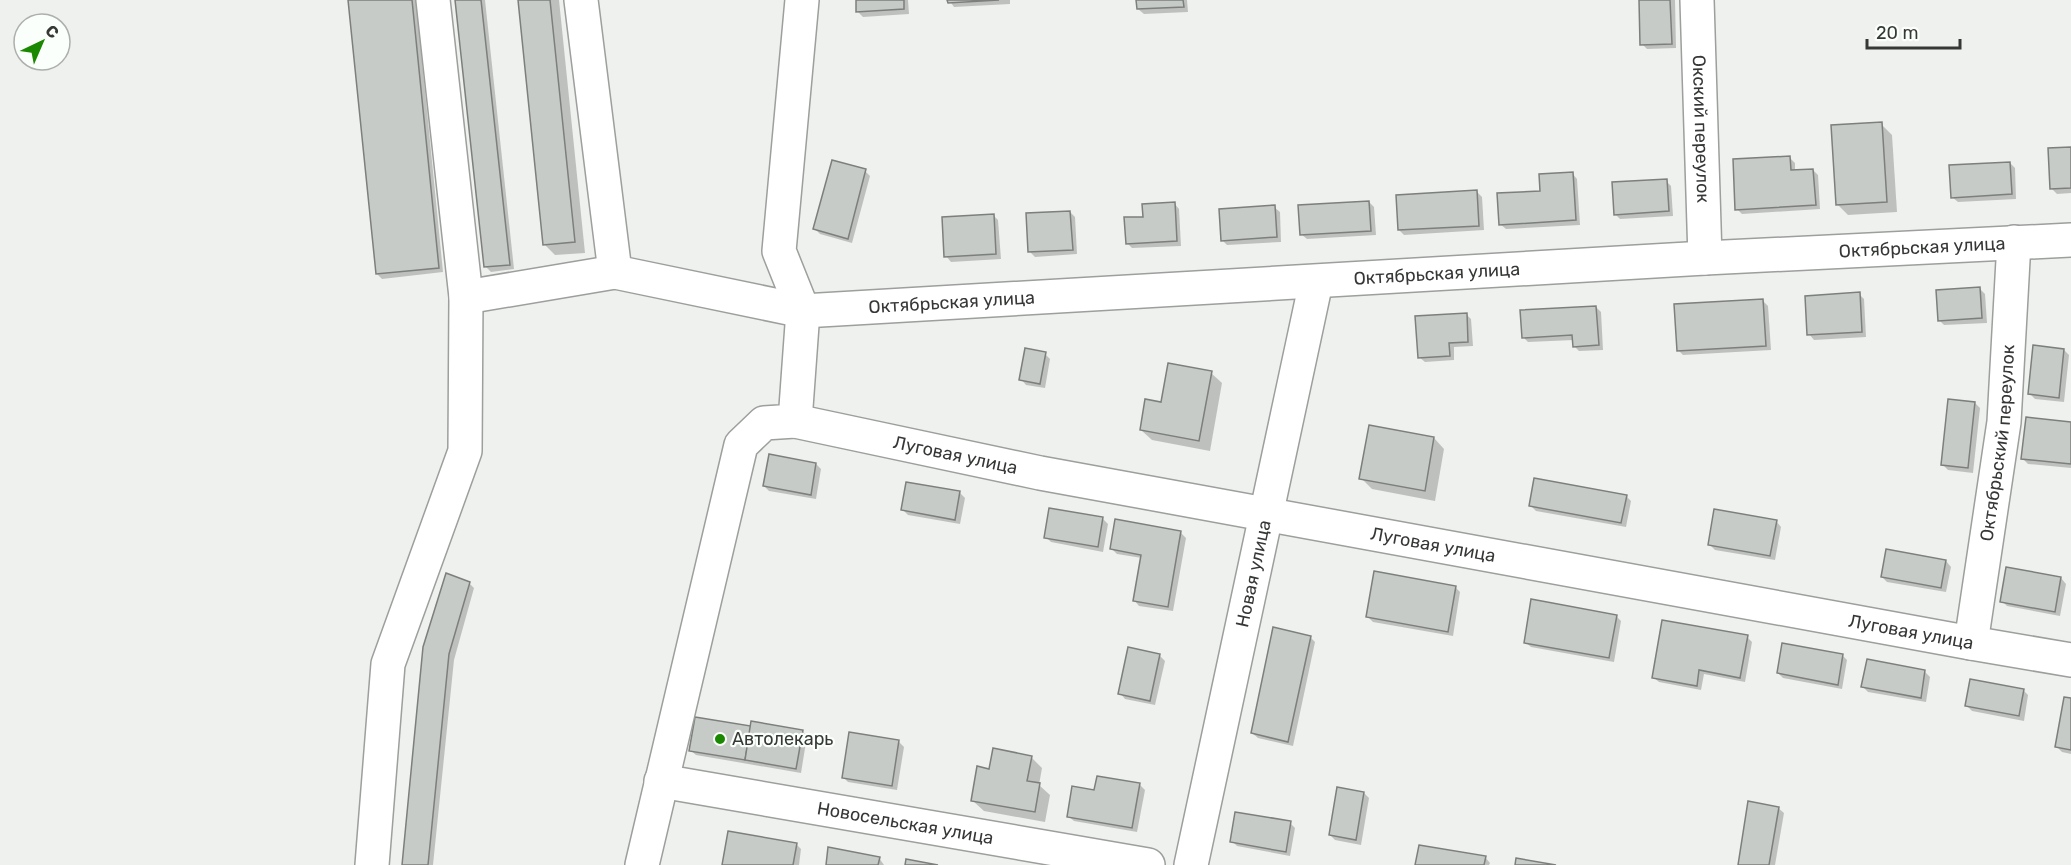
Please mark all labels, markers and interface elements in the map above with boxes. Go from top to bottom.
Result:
north arrow [12,12,72,72]
scale bar [1867,12,1960,50]
text: С [41,21,63,42]
text: 20 m [1876,22,1918,44]
street label: Окский переулок [1688,54,1714,204]
street label: Октябрьская улица [1838,232,2006,262]
street label: Октябрьская улица [1353,258,1521,290]
street label: Октябрьская улица [868,286,1035,318]
street label: Октябрьский переулок [1975,344,2019,543]
street label: Луговая улица [891,431,1020,479]
street label: Новая улица [1231,518,1276,629]
street label: Луговая улица [1369,523,1497,567]
street label: Луговая улица [1847,610,1975,654]
place label: Автолекарь [732,728,833,750]
marker: Автолекарь [713,732,727,746]
street label: Новосельская улица [815,797,995,849]

